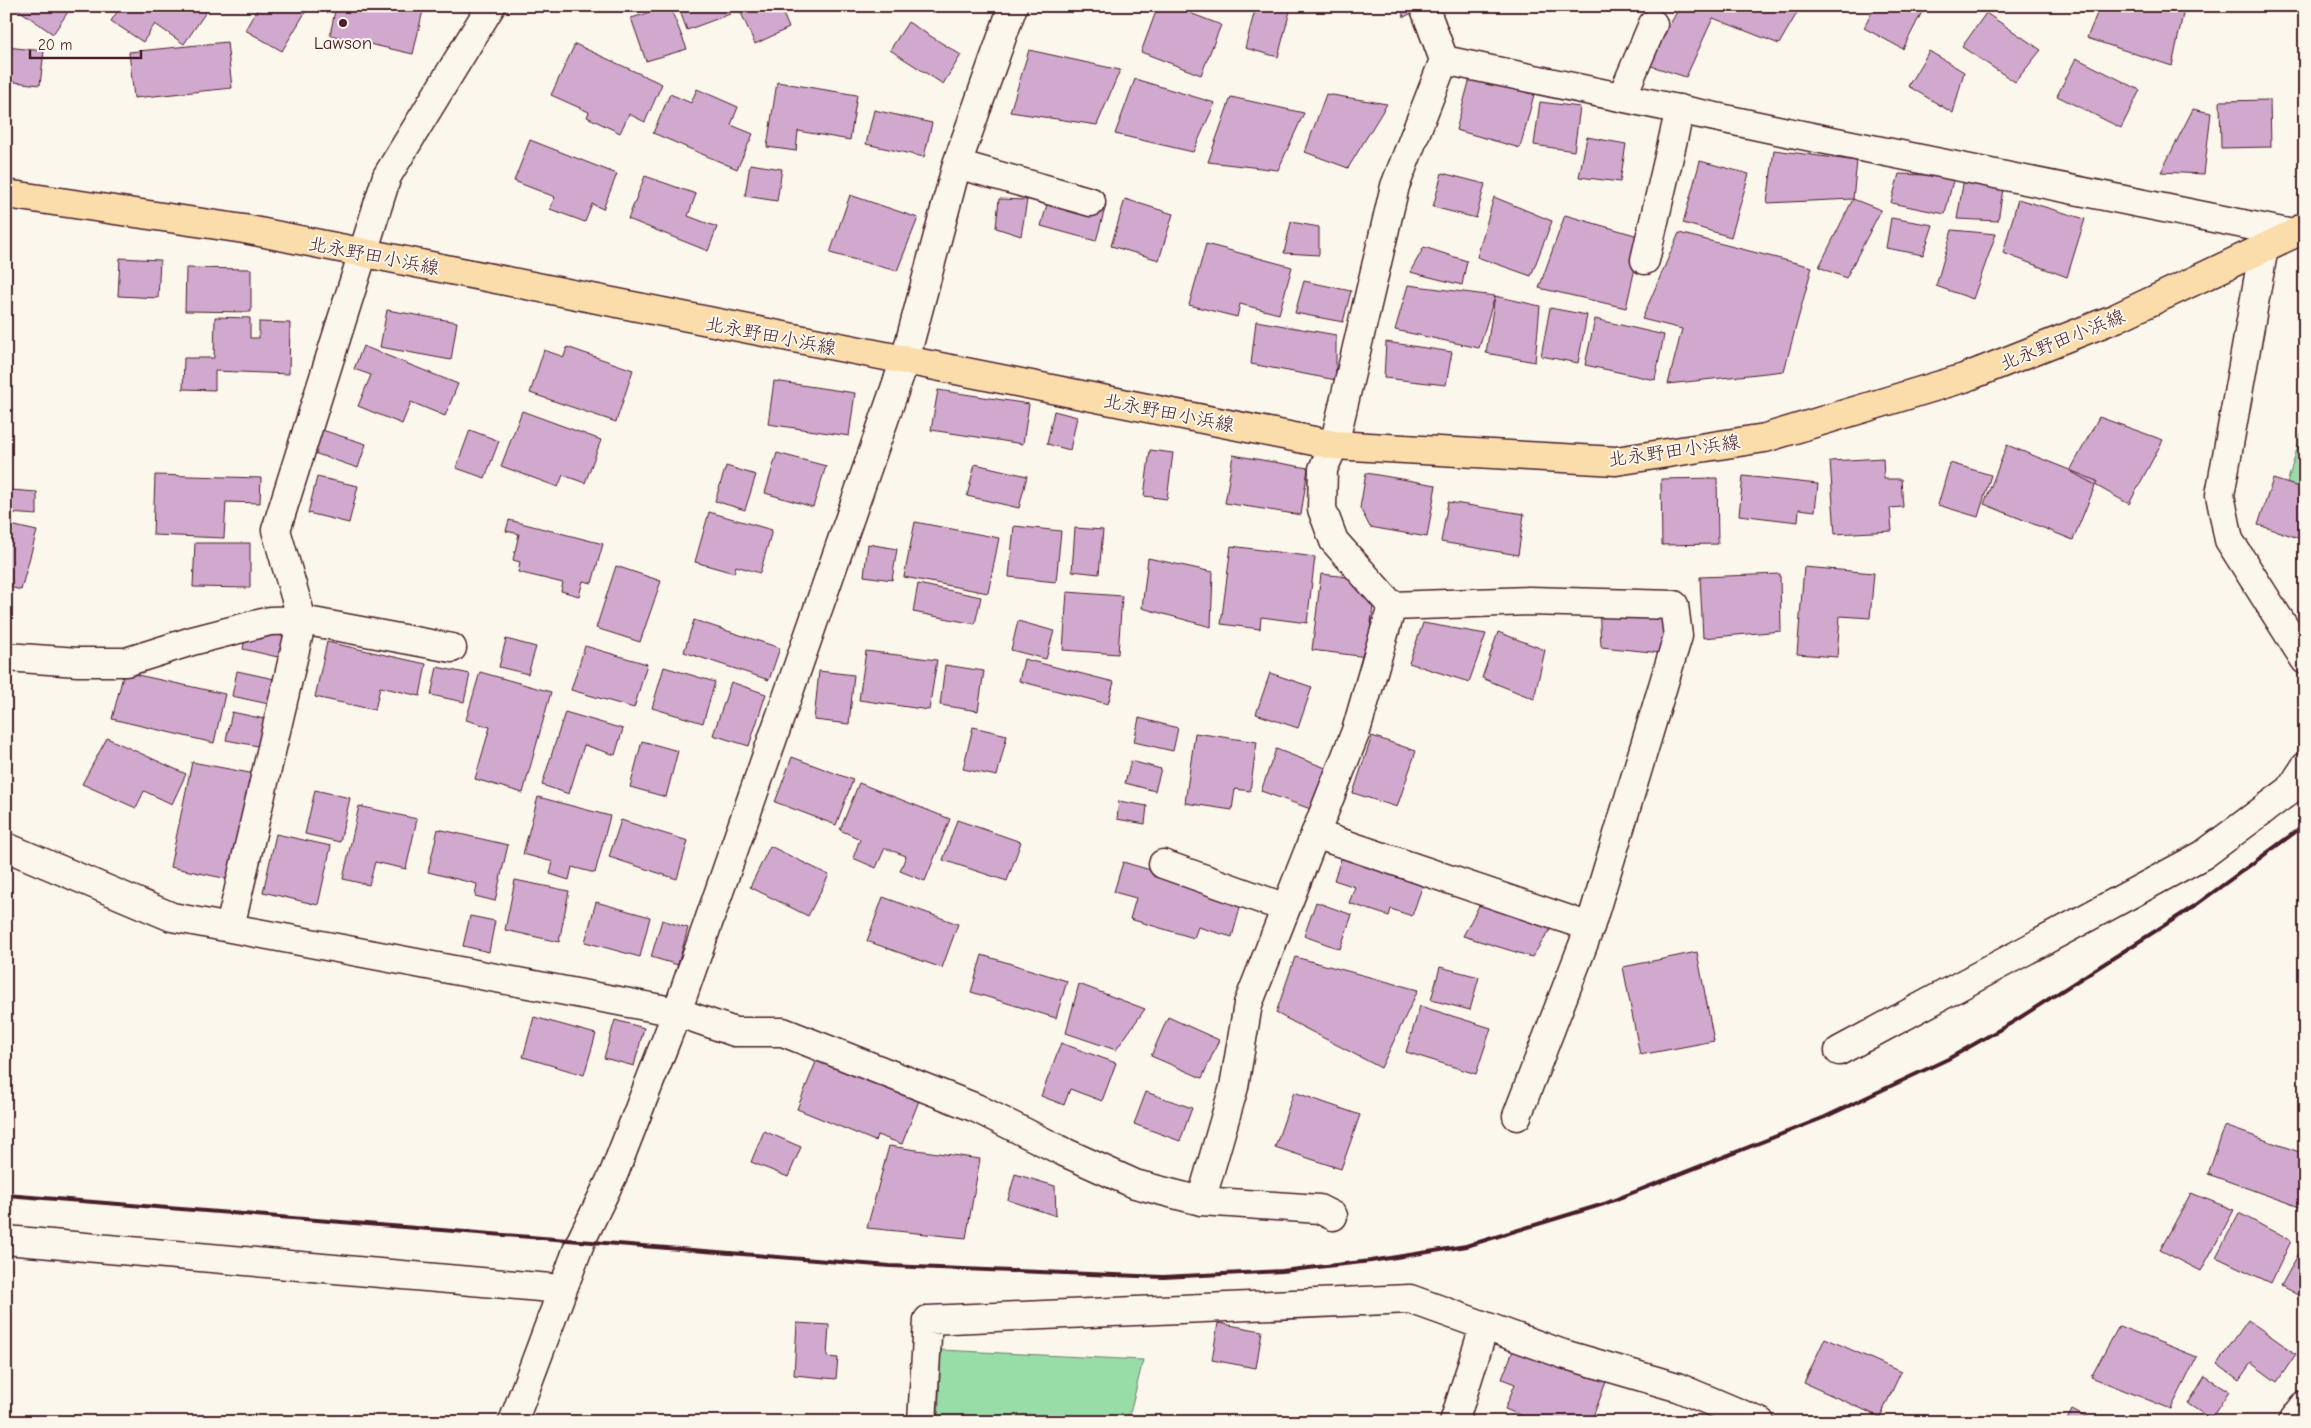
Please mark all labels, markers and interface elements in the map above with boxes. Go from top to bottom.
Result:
marker: Lawson [337,17,349,29]
scale bar [30,28,141,60]
place label: Lawson [314,32,372,54]
text: 20 m [38,36,72,54]
street label: 北永野田小浜線 [306,232,441,279]
street label: 北永野田小浜線 [1997,305,2128,375]
street label: 北永野田小浜線 [703,312,838,359]
street label: 北永野田小浜線 [1101,389,1236,436]
street label: 北永野田小浜線 [1607,431,1742,471]

